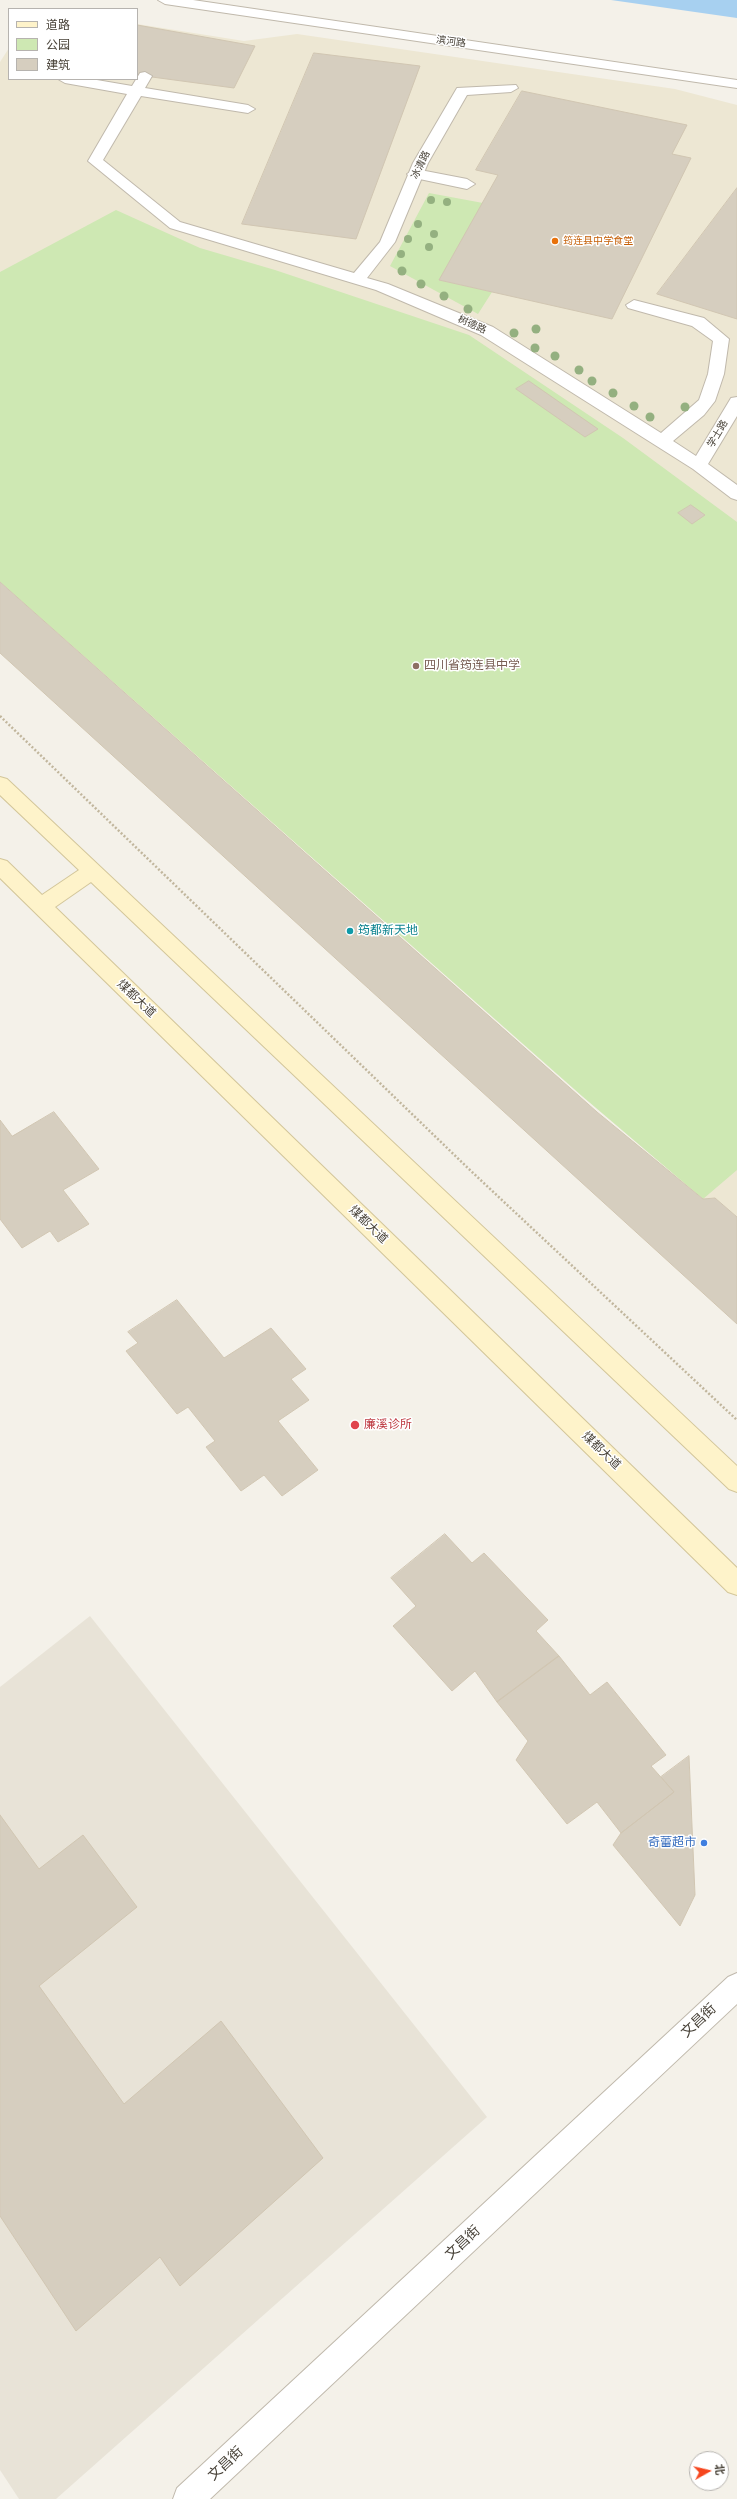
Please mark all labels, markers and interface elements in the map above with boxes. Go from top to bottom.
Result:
legend [8,8,138,80]
text: 道路 [46,17,70,33]
street label: 滨河路 [435,34,467,50]
text: 公园 [46,37,70,53]
text: 建筑 [46,57,70,73]
street label: 冰清路 [409,149,433,181]
place label: 筠连县中学食堂 [563,235,633,247]
marker: 筠连县中学食堂 [550,236,560,246]
street label: 树德路 [456,313,488,337]
street label: 学士路 [705,418,731,450]
place label: 四川省筠连县中学 [424,659,520,673]
marker: 四川省筠连县中学 [411,661,421,671]
place label: 筠都新天地 [358,924,418,938]
marker: 筠都新天地 [345,926,355,936]
street label: 煤都大道 [114,977,158,1021]
street label: 煤都大道 [346,1203,390,1247]
place label: 廉溪诊所 [364,1418,412,1432]
marker: 廉溪诊所 [349,1419,361,1431]
street label: 煤都大道 [579,1429,623,1473]
place label: 奇蕾超市 [648,1836,696,1850]
marker: 奇蕾超市 [699,1838,709,1848]
street label: 文昌街 [678,2001,720,2041]
street label: 文昌街 [442,2223,484,2263]
street label: 文昌街 [205,2444,247,2484]
north arrow [689,2451,729,2491]
text: 北 [712,2463,728,2476]

